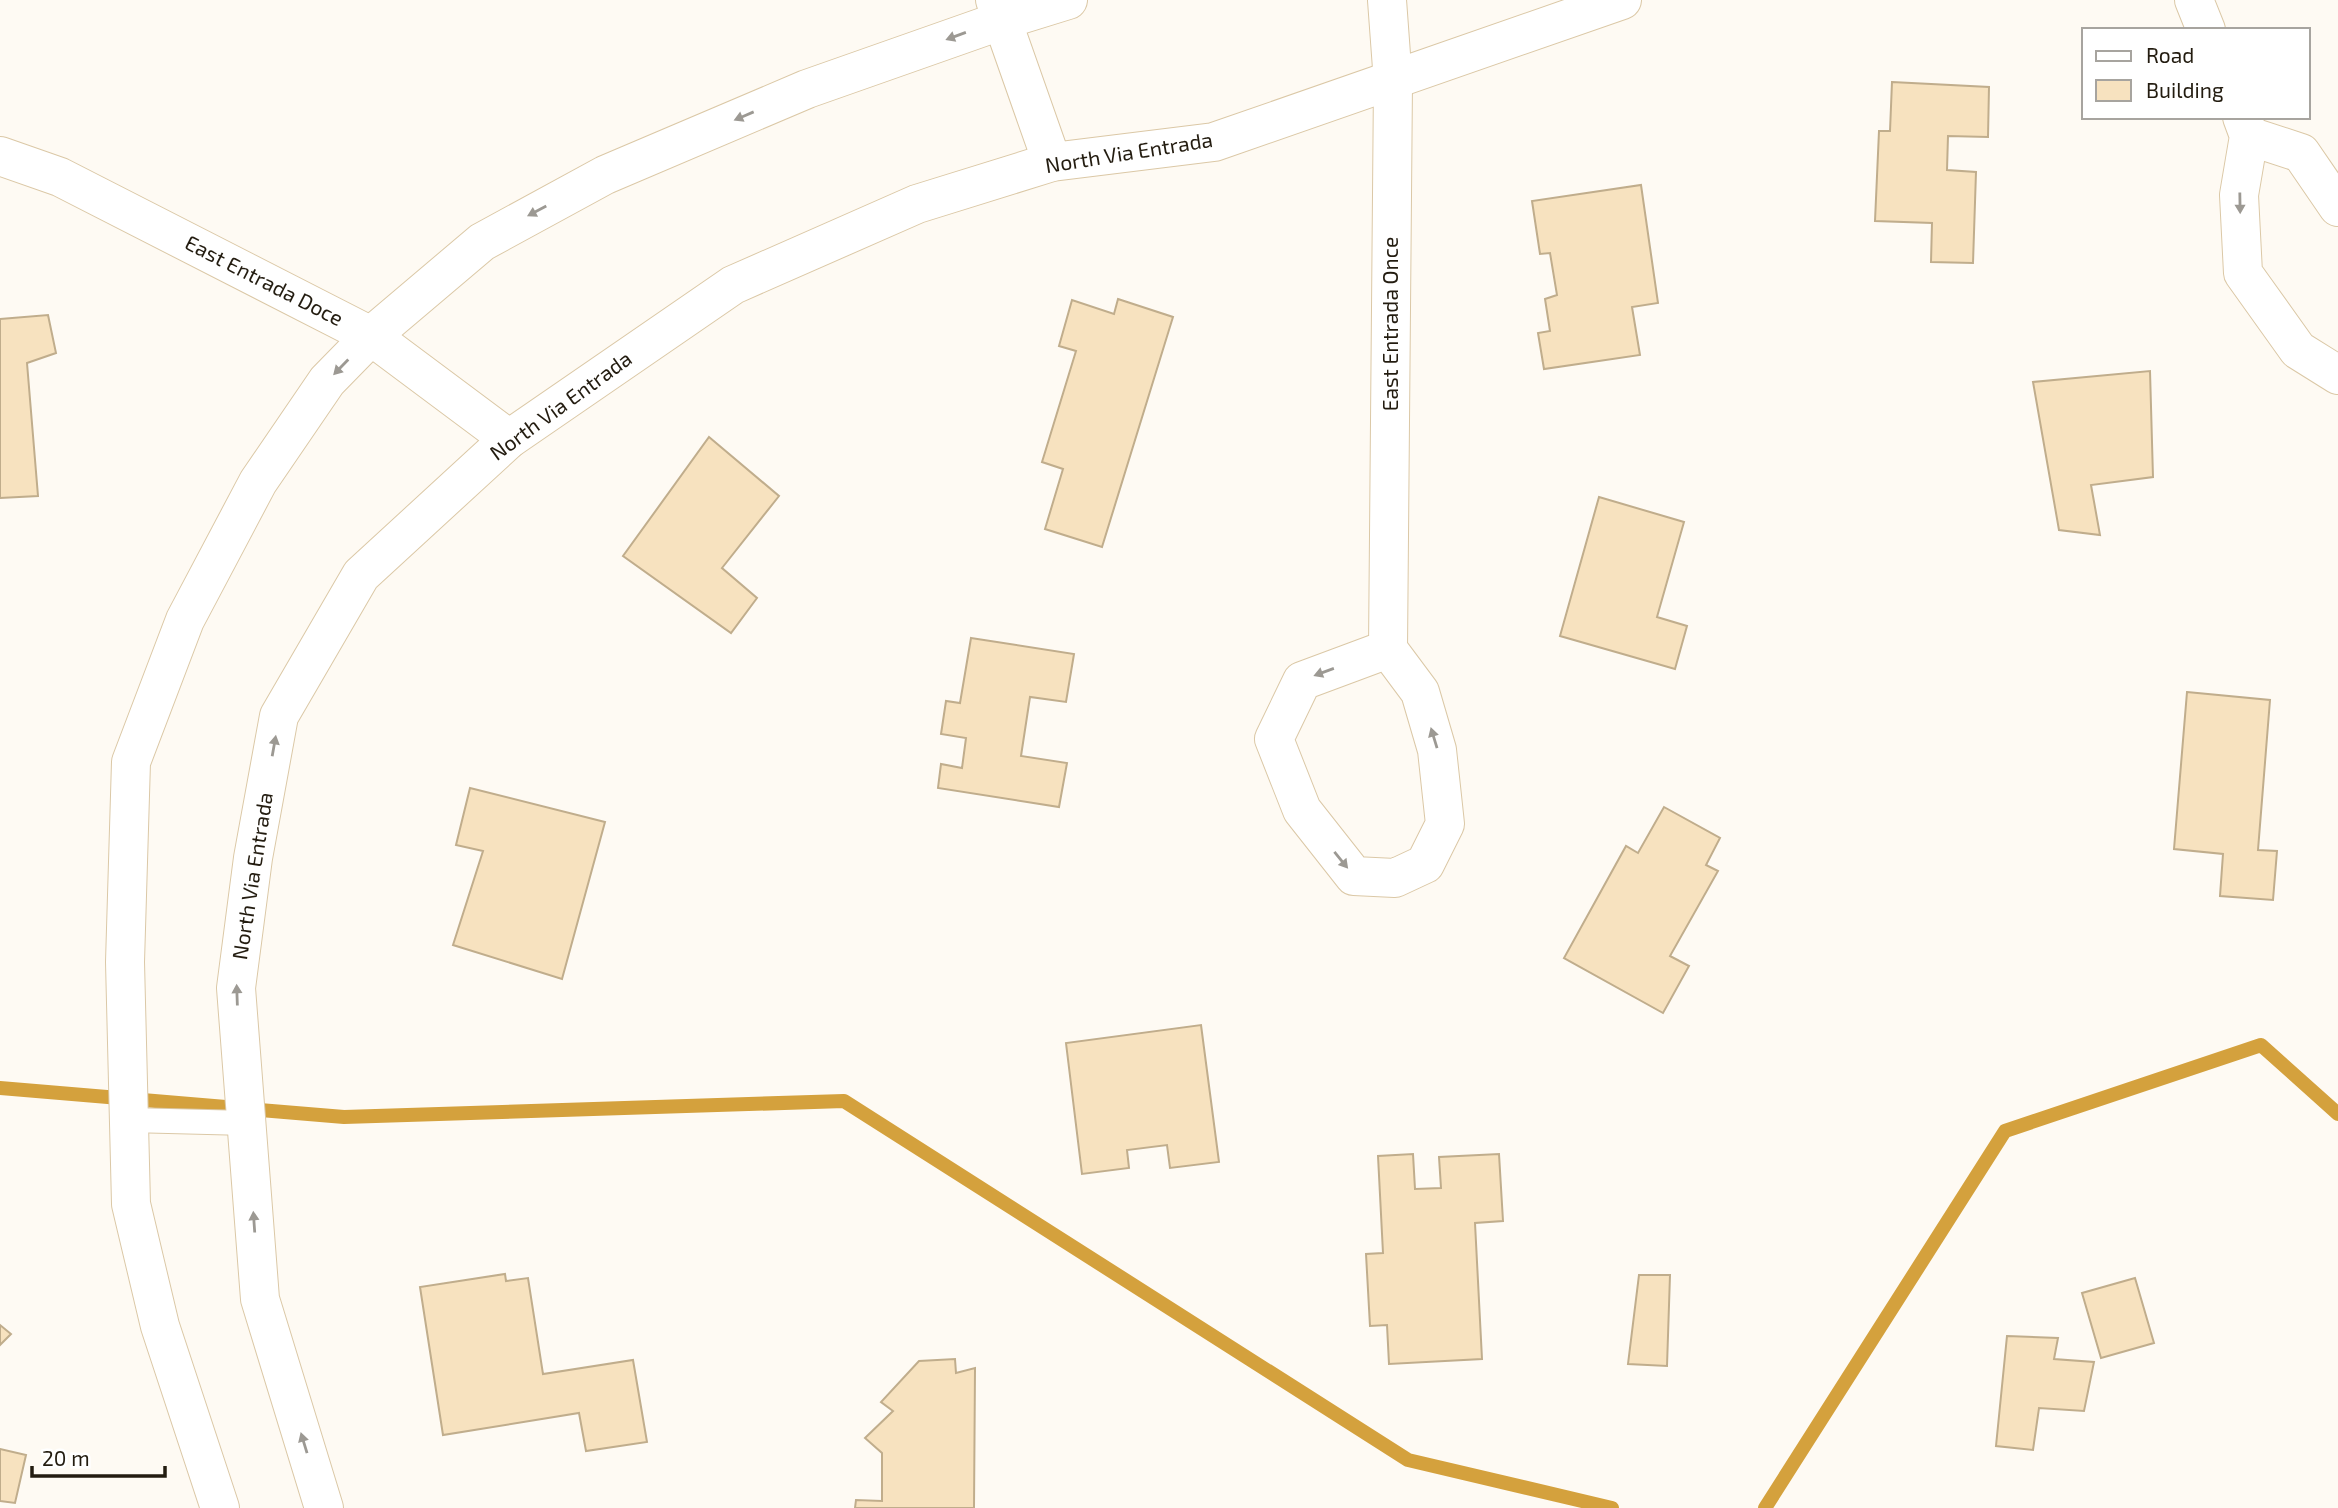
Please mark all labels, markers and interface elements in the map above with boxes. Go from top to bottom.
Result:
legend [2082,28,2310,119]
one-way arrow [946,31,967,42]
text: Road [2146,42,2194,67]
text: Building [2146,77,2224,102]
one-way arrow [733,111,754,122]
street label: North Via Entrada [1043,126,1214,177]
one-way arrow [2234,193,2246,215]
one-way arrow [527,205,547,217]
street label: East Entrada Doce [181,229,348,330]
street label: East Entrada Once [1377,237,1402,411]
street label: North Via Entrada [484,345,636,465]
one-way arrow [333,358,349,375]
one-way arrow [1314,667,1335,678]
one-way arrow [1428,727,1438,748]
one-way arrow [269,735,280,757]
street label: North Via Entrada [226,790,277,961]
one-way arrow [1333,850,1348,868]
one-way arrow [232,984,243,1006]
one-way arrow [248,1211,259,1233]
one-way arrow [298,1432,308,1453]
scale bar [32,1434,164,1478]
text: 20 m [42,1445,90,1470]

